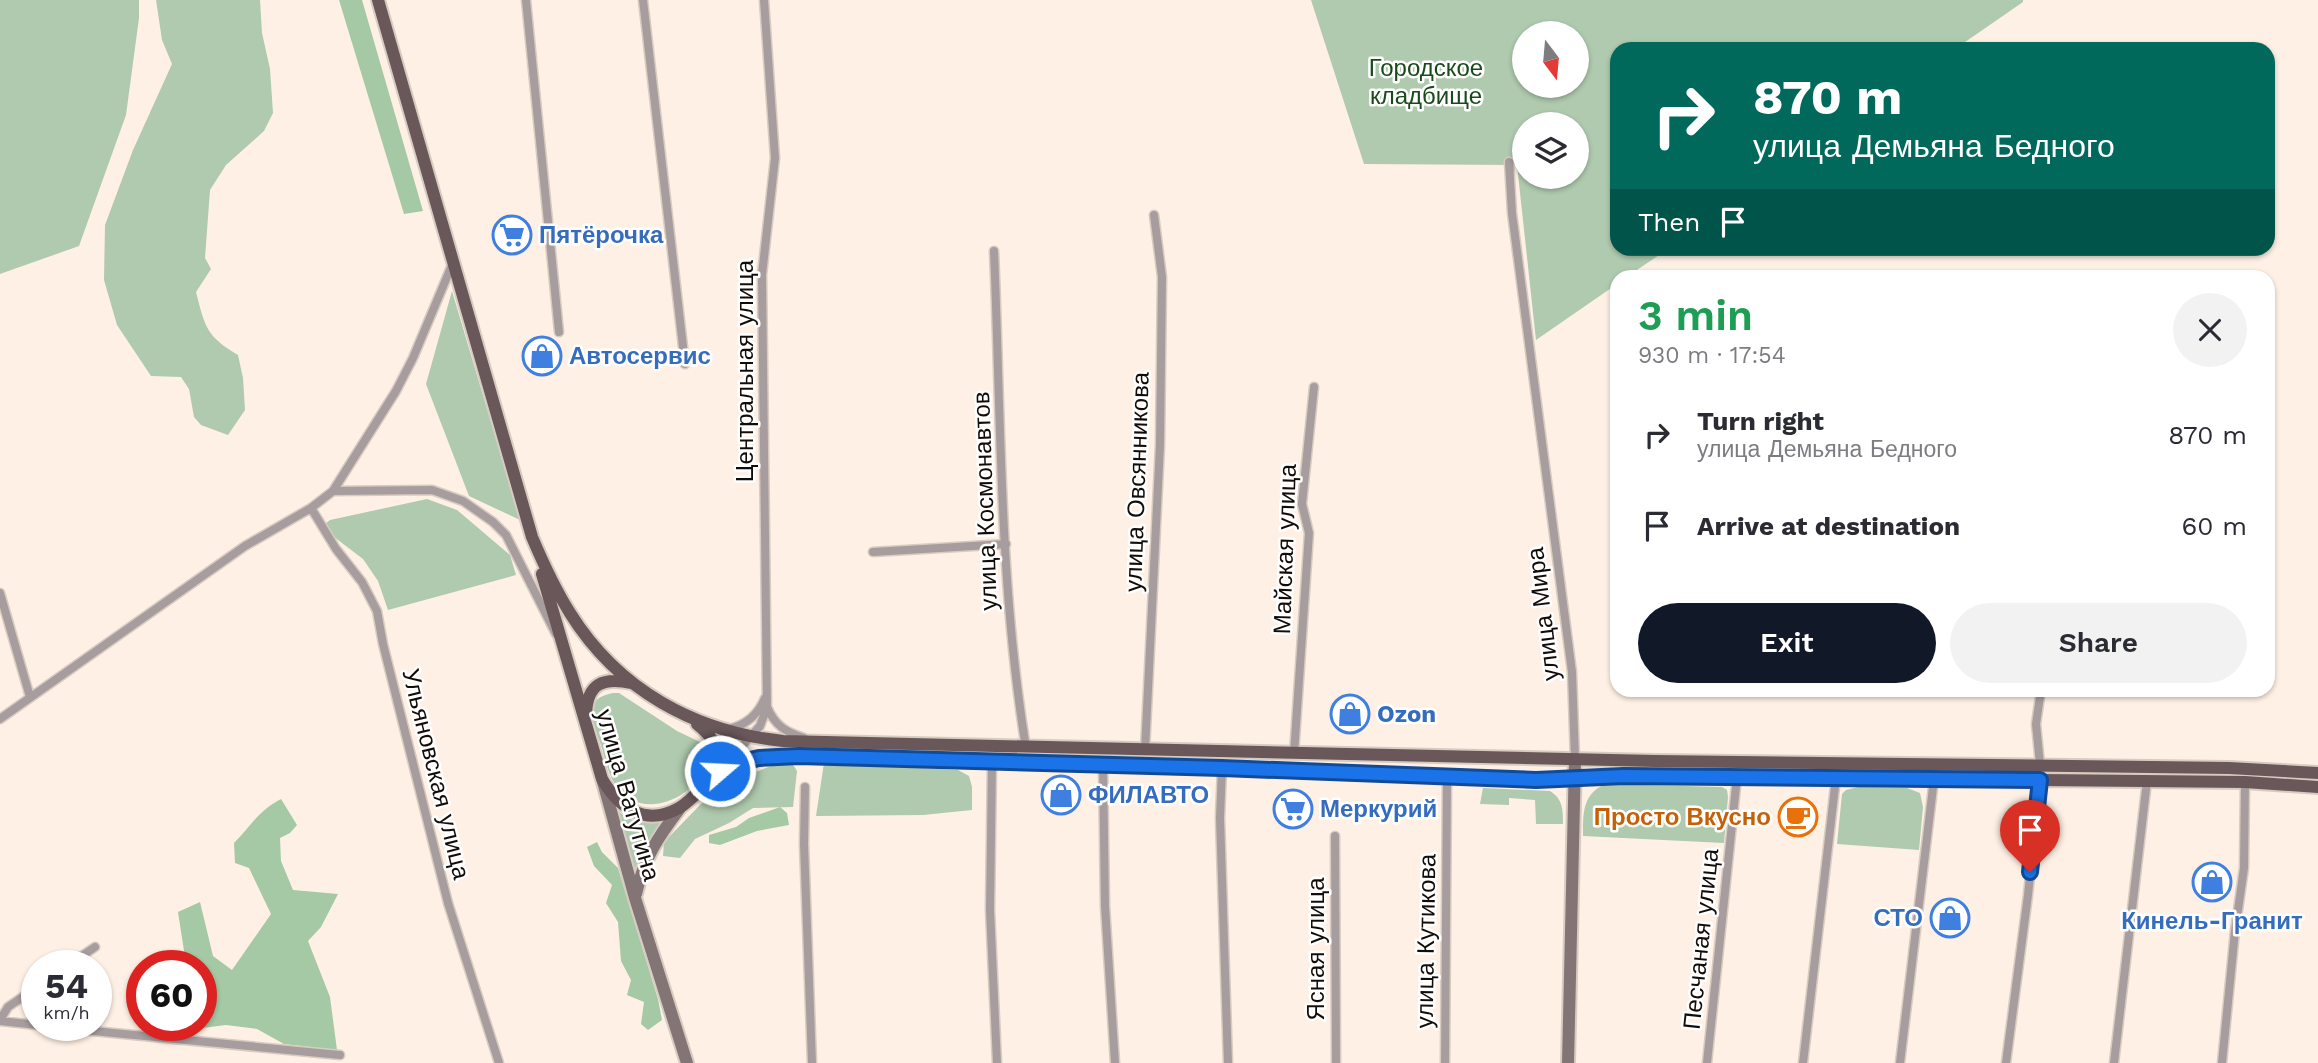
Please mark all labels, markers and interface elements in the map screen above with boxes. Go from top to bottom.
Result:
north arrow [1512,21,1589,98]
map controls [1512,21,1589,189]
park label: Городское кладбище [1369,54,1483,110]
text: 870 m [1753,68,1902,126]
icon: right [1638,70,1729,161]
button: layers [1512,112,1589,189]
text: улица Демьяна Бедного [1753,127,2115,165]
icon: arrive [1714,203,1752,241]
text: Then [1638,207,1700,237]
supermarket icon: Пятёрочка [491,214,533,256]
place label: Пятёрочка [539,221,664,249]
street label: Центральная улица [731,259,759,482]
text: 3 min [1638,291,1753,340]
button: close [2173,293,2247,367]
shop icon: Автосервис [521,335,563,377]
place label: Автосервис [569,342,711,370]
text: 930 m · 17:54 [1638,342,1786,369]
street label: улица Овсянникова [1119,371,1155,593]
street label: улица Космонавтов [967,391,1003,611]
text: Turn right [1697,406,1824,436]
icon: right [1638,416,1676,454]
text: 870 m [2168,420,2247,450]
text: улица Демьяна Бедного [1697,436,1957,463]
street label: Майская улица [1268,463,1302,635]
icon: arrive [1638,507,1676,545]
text: Arrive at destination [1697,511,1960,541]
text: 60 m [2181,511,2247,541]
street label: улица Мира [1521,545,1565,682]
button: Exit [1638,603,1936,683]
button: Share [1950,603,2247,683]
street label: Ульяновская улица [396,666,476,883]
shop icon: Ozon [1329,693,1371,735]
place label: Ozon [1377,700,1436,728]
street label: улица Ватутина [590,706,666,885]
position arrow [683,734,757,808]
shop icon: ФИЛАВТО [1040,774,1082,816]
place label: ФИЛАВТО [1088,781,1209,809]
supermarket icon: Меркурий [1272,788,1314,830]
place label: Меркурий [1320,795,1437,823]
cafe icon: Просто Вкусно [1777,796,1819,838]
pin [2000,800,2060,872]
place label: Просто Вкусно [1594,803,1771,831]
icon: arrive [2011,811,2049,849]
street label: Песчаная улица [1678,846,1724,1031]
street label: улица Кутикова [1410,853,1442,1028]
shop icon: Кинель-Гранит [2191,861,2233,903]
street label: Ясная улица [1302,877,1330,1021]
shop icon: СТО [1929,897,1971,939]
place label: СТО [1874,904,1923,932]
place label: Кинель-Гранит [2121,907,2303,935]
speed limit sign: 60 [126,950,217,1041]
text: 54 [45,965,88,1007]
text: km/h [43,1002,90,1023]

